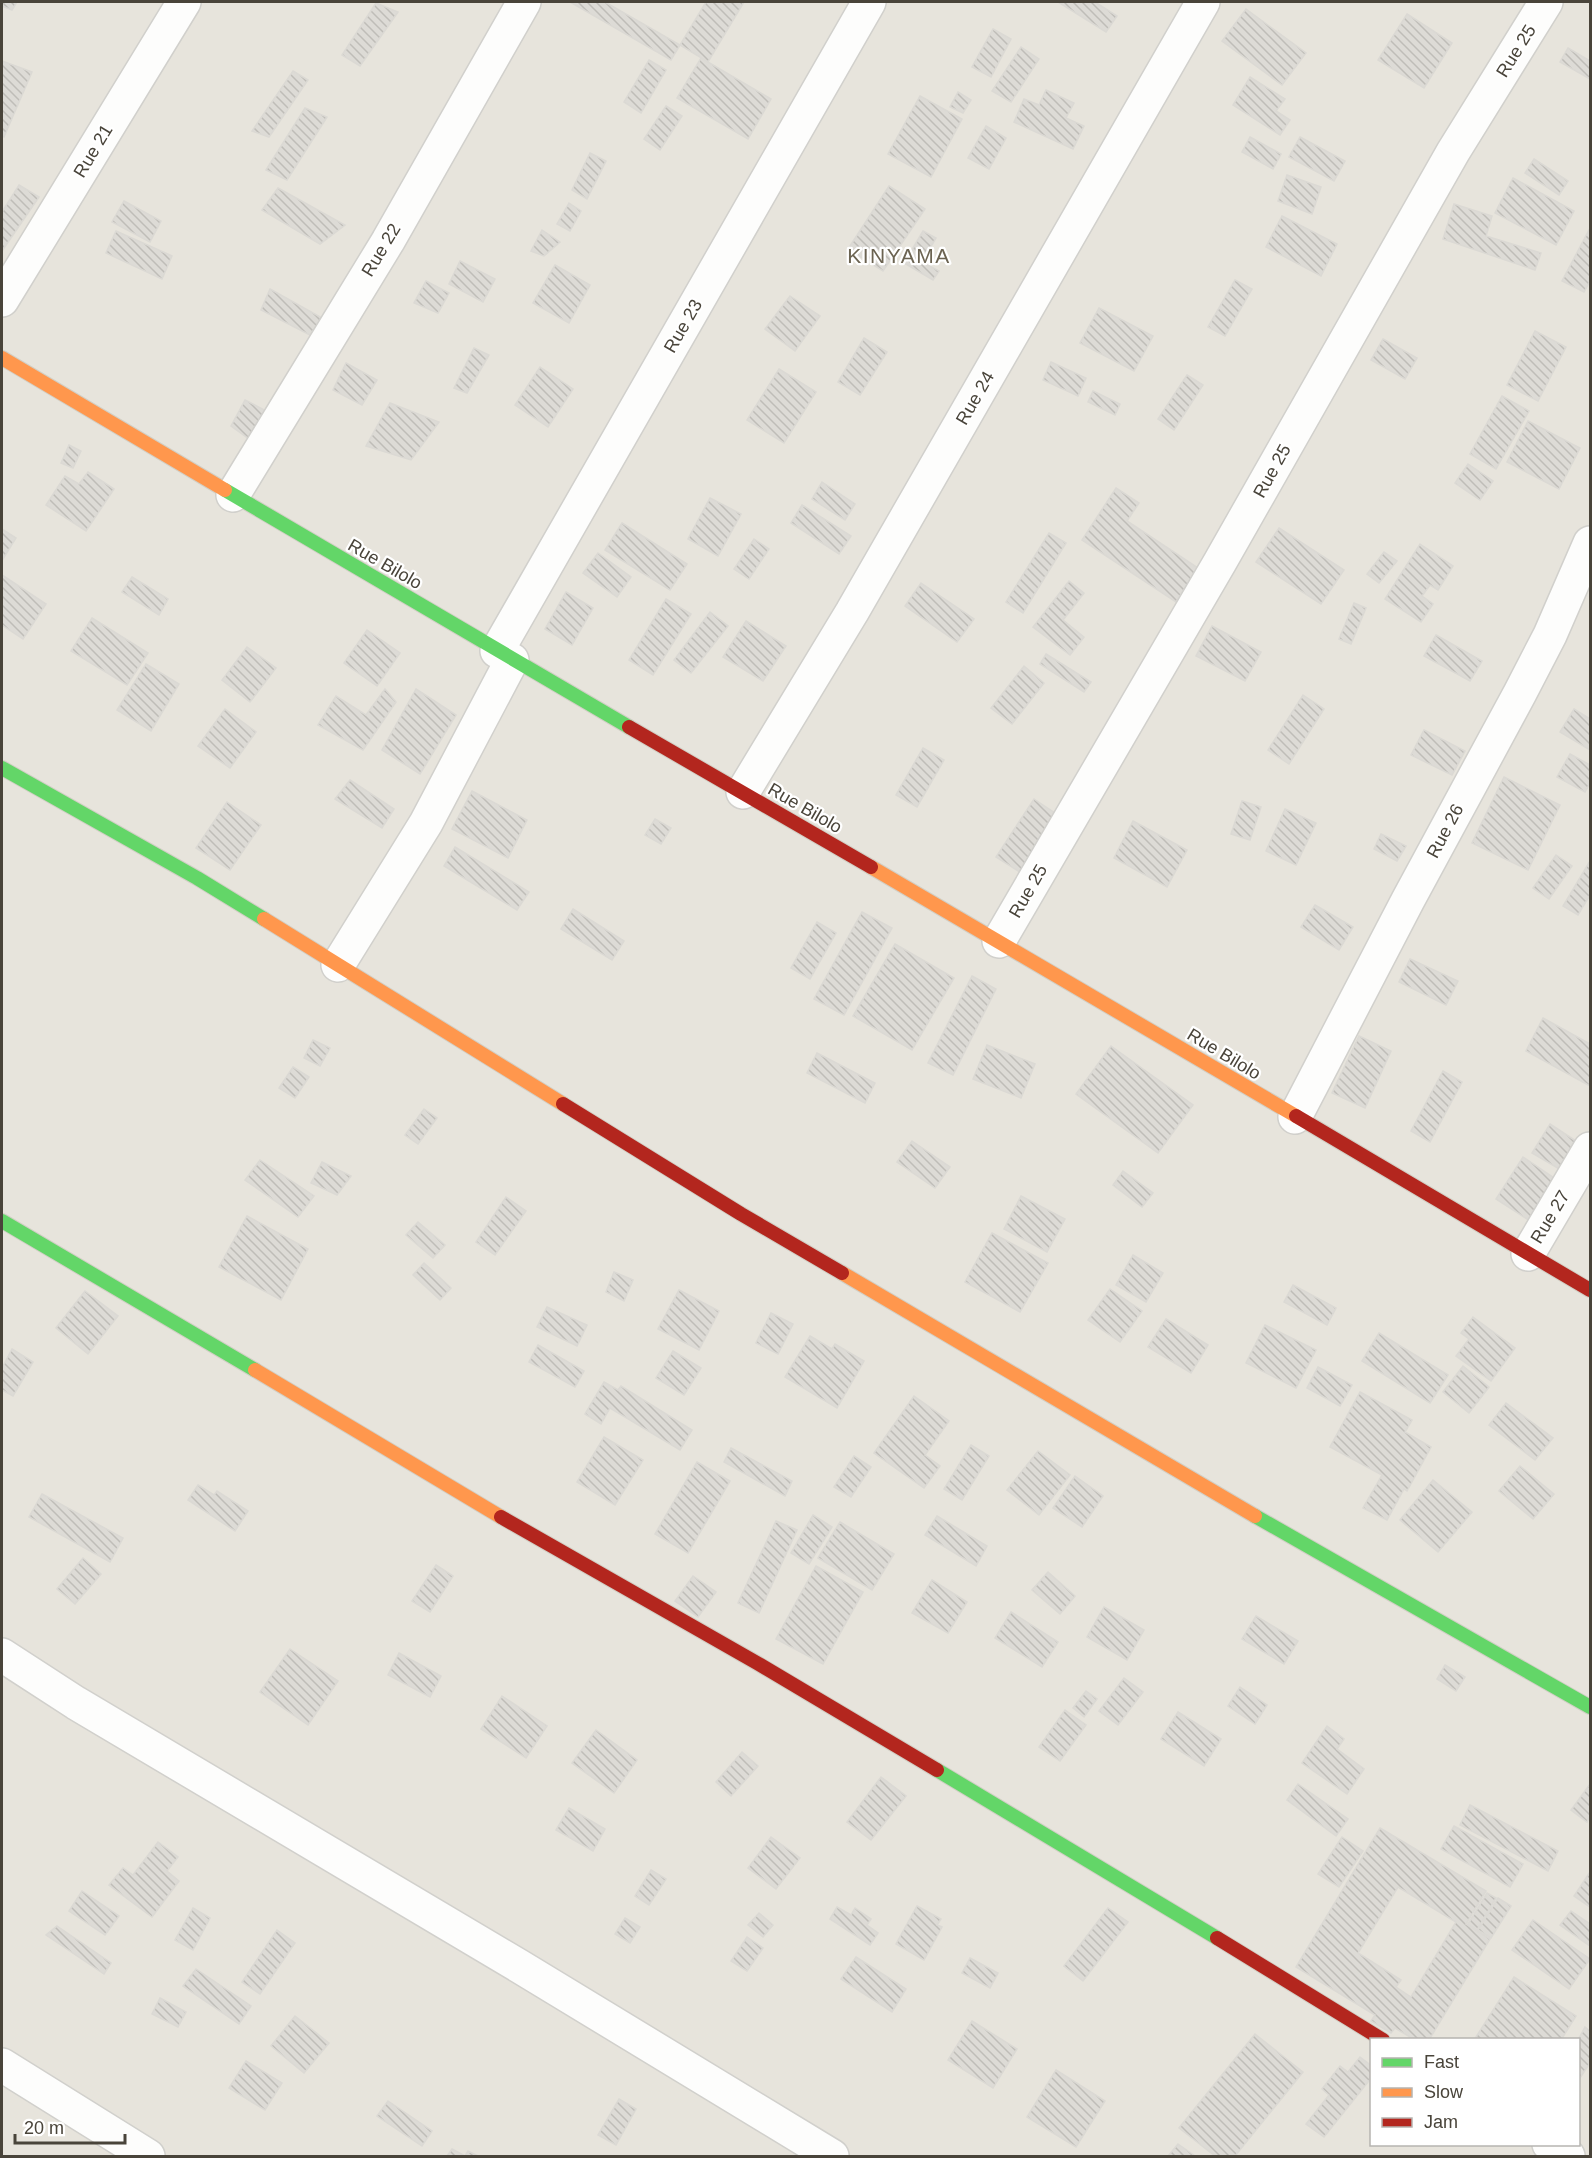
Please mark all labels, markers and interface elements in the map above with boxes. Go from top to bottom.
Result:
street label: Rue 25 [1492,21,1540,81]
street label: Rue 21 [69,121,117,181]
street label: Rue 22 [357,220,405,280]
district label: KINYAMA [847,244,951,267]
street label: Rue 23 [660,296,706,356]
street label: Rue 24 [952,368,998,428]
street label: Rue 25 [1249,441,1295,501]
street label: Rue Bilolo [344,535,426,593]
street label: Rue Bilolo [764,779,846,837]
street label: Rue 26 [1423,801,1467,861]
street label: Rue 25 [1005,861,1051,921]
street label: Rue Bilolo [1184,1024,1264,1084]
street label: Rue 27 [1526,1187,1574,1247]
legend [1370,2038,1580,2146]
text: Fast [1424,2052,1459,2072]
text: Slow [1424,2082,1464,2102]
scale bar [15,2107,124,2145]
text: Jam [1424,2112,1458,2132]
text: 20 m [24,2118,64,2138]

